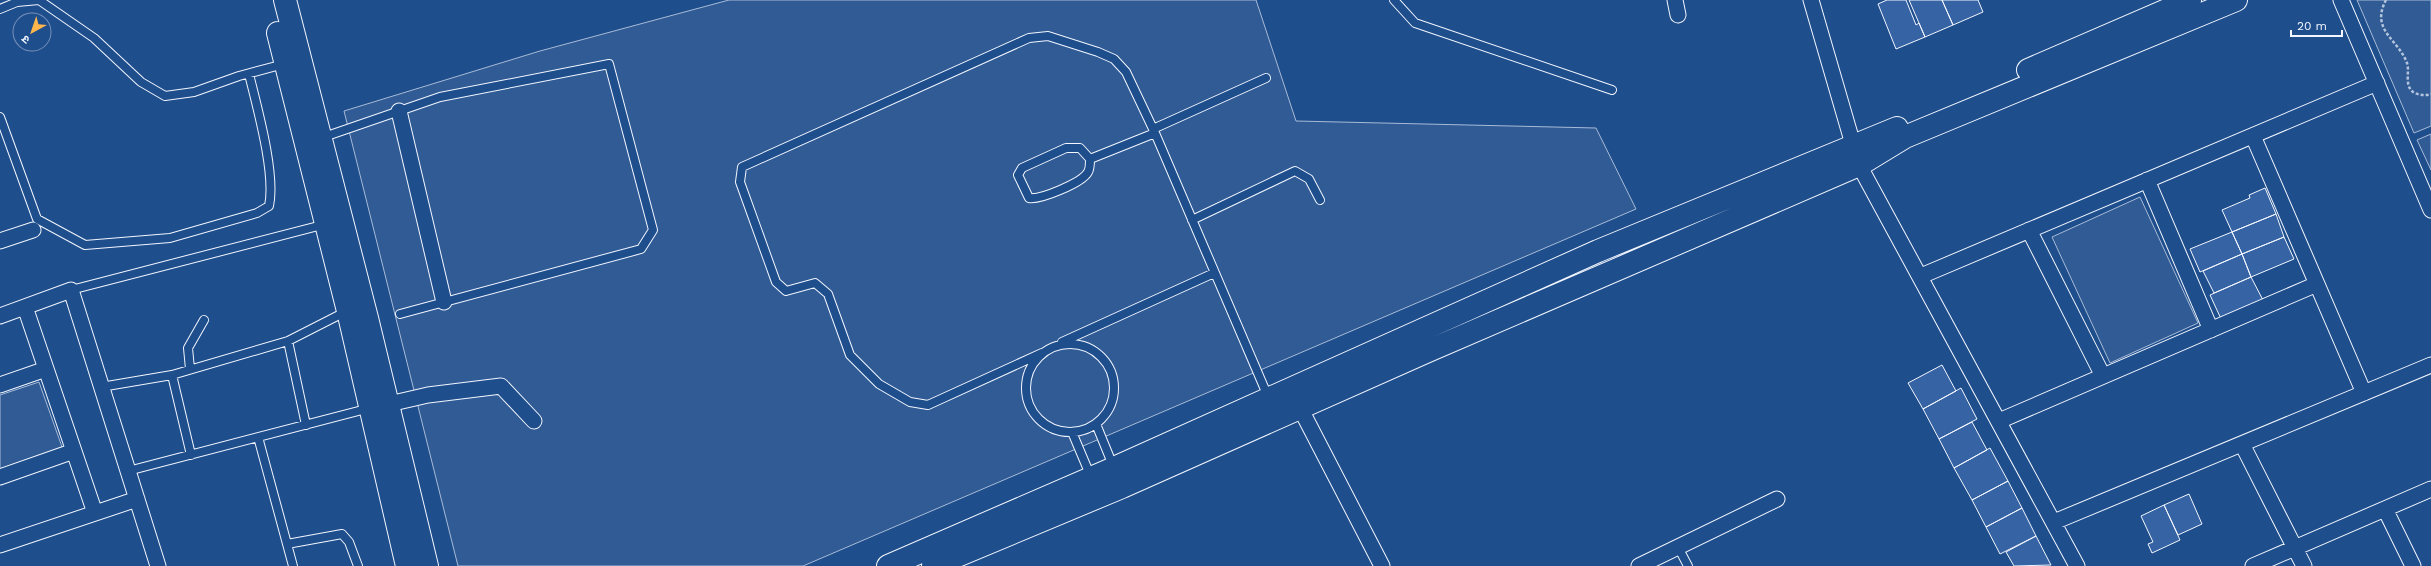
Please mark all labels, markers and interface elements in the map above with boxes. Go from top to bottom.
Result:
north arrow [12,12,52,52]
scale bar [2291,12,2342,38]
text: 20 m [2297,19,2327,33]
text: उ [19,32,33,46]

